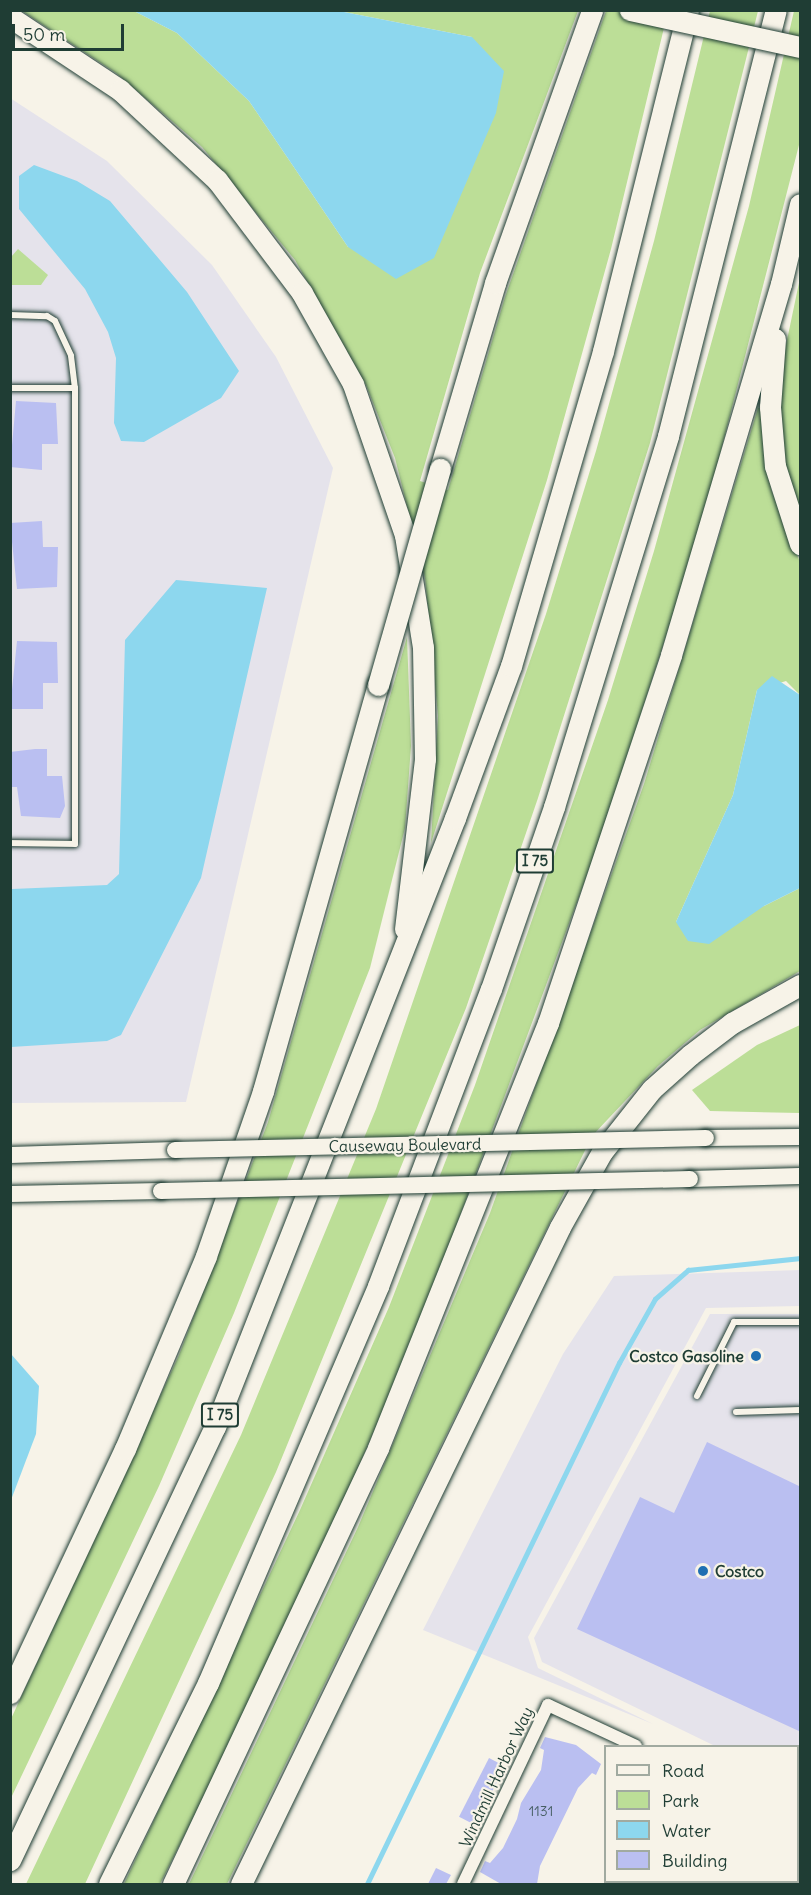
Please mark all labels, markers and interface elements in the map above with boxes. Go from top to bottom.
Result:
scale bar [15,12,128,50]
text: 50 m [23,23,65,46]
road number: I 75 [516,849,554,873]
street label: Causeway Boulevard [328,1134,482,1156]
place label: Costco Gasoline [629,1346,744,1366]
marker: Costco Gasoline [749,1349,763,1363]
road number: I 75 [200,1403,240,1427]
place label: Costco [715,1561,764,1581]
marker: Costco [696,1564,710,1578]
street label: Windmill Harbor Way [455,1704,537,1850]
legend [604,1745,799,1883]
text: Road [662,1759,704,1782]
text: Park [662,1789,699,1812]
house number: 1131 [529,1803,553,1819]
text: Water [662,1819,711,1842]
text: Building [662,1849,727,1872]

